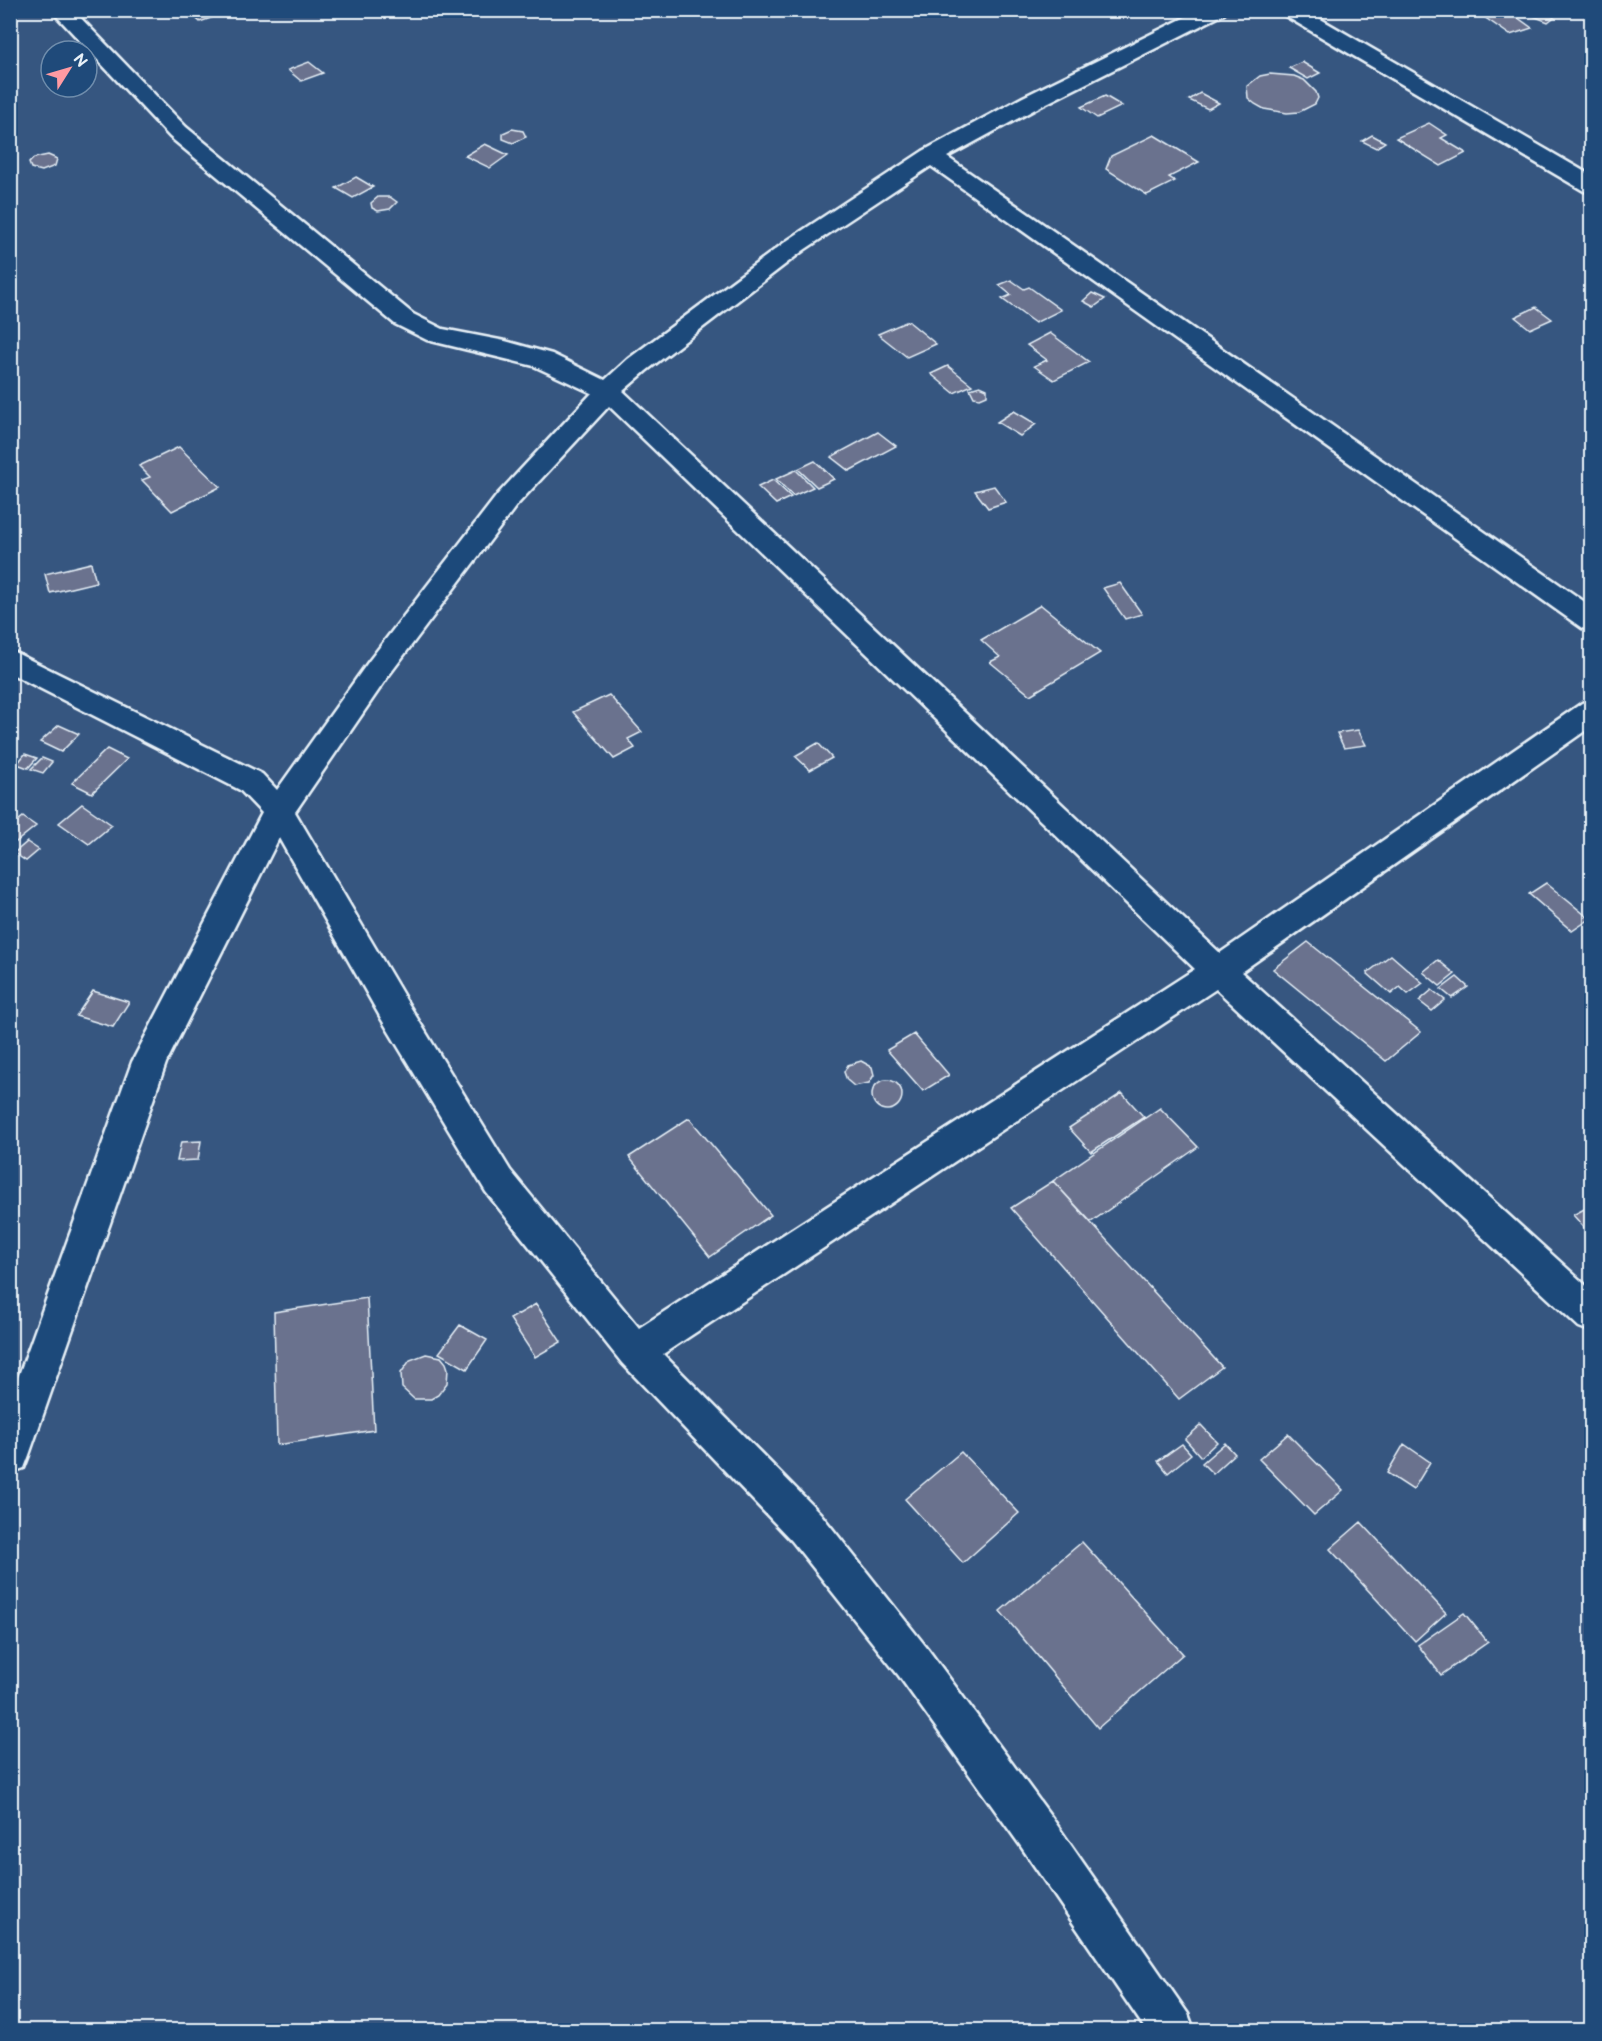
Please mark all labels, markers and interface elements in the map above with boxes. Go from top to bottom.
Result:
north arrow [39,39,99,99]
text: N [69,50,91,71]

